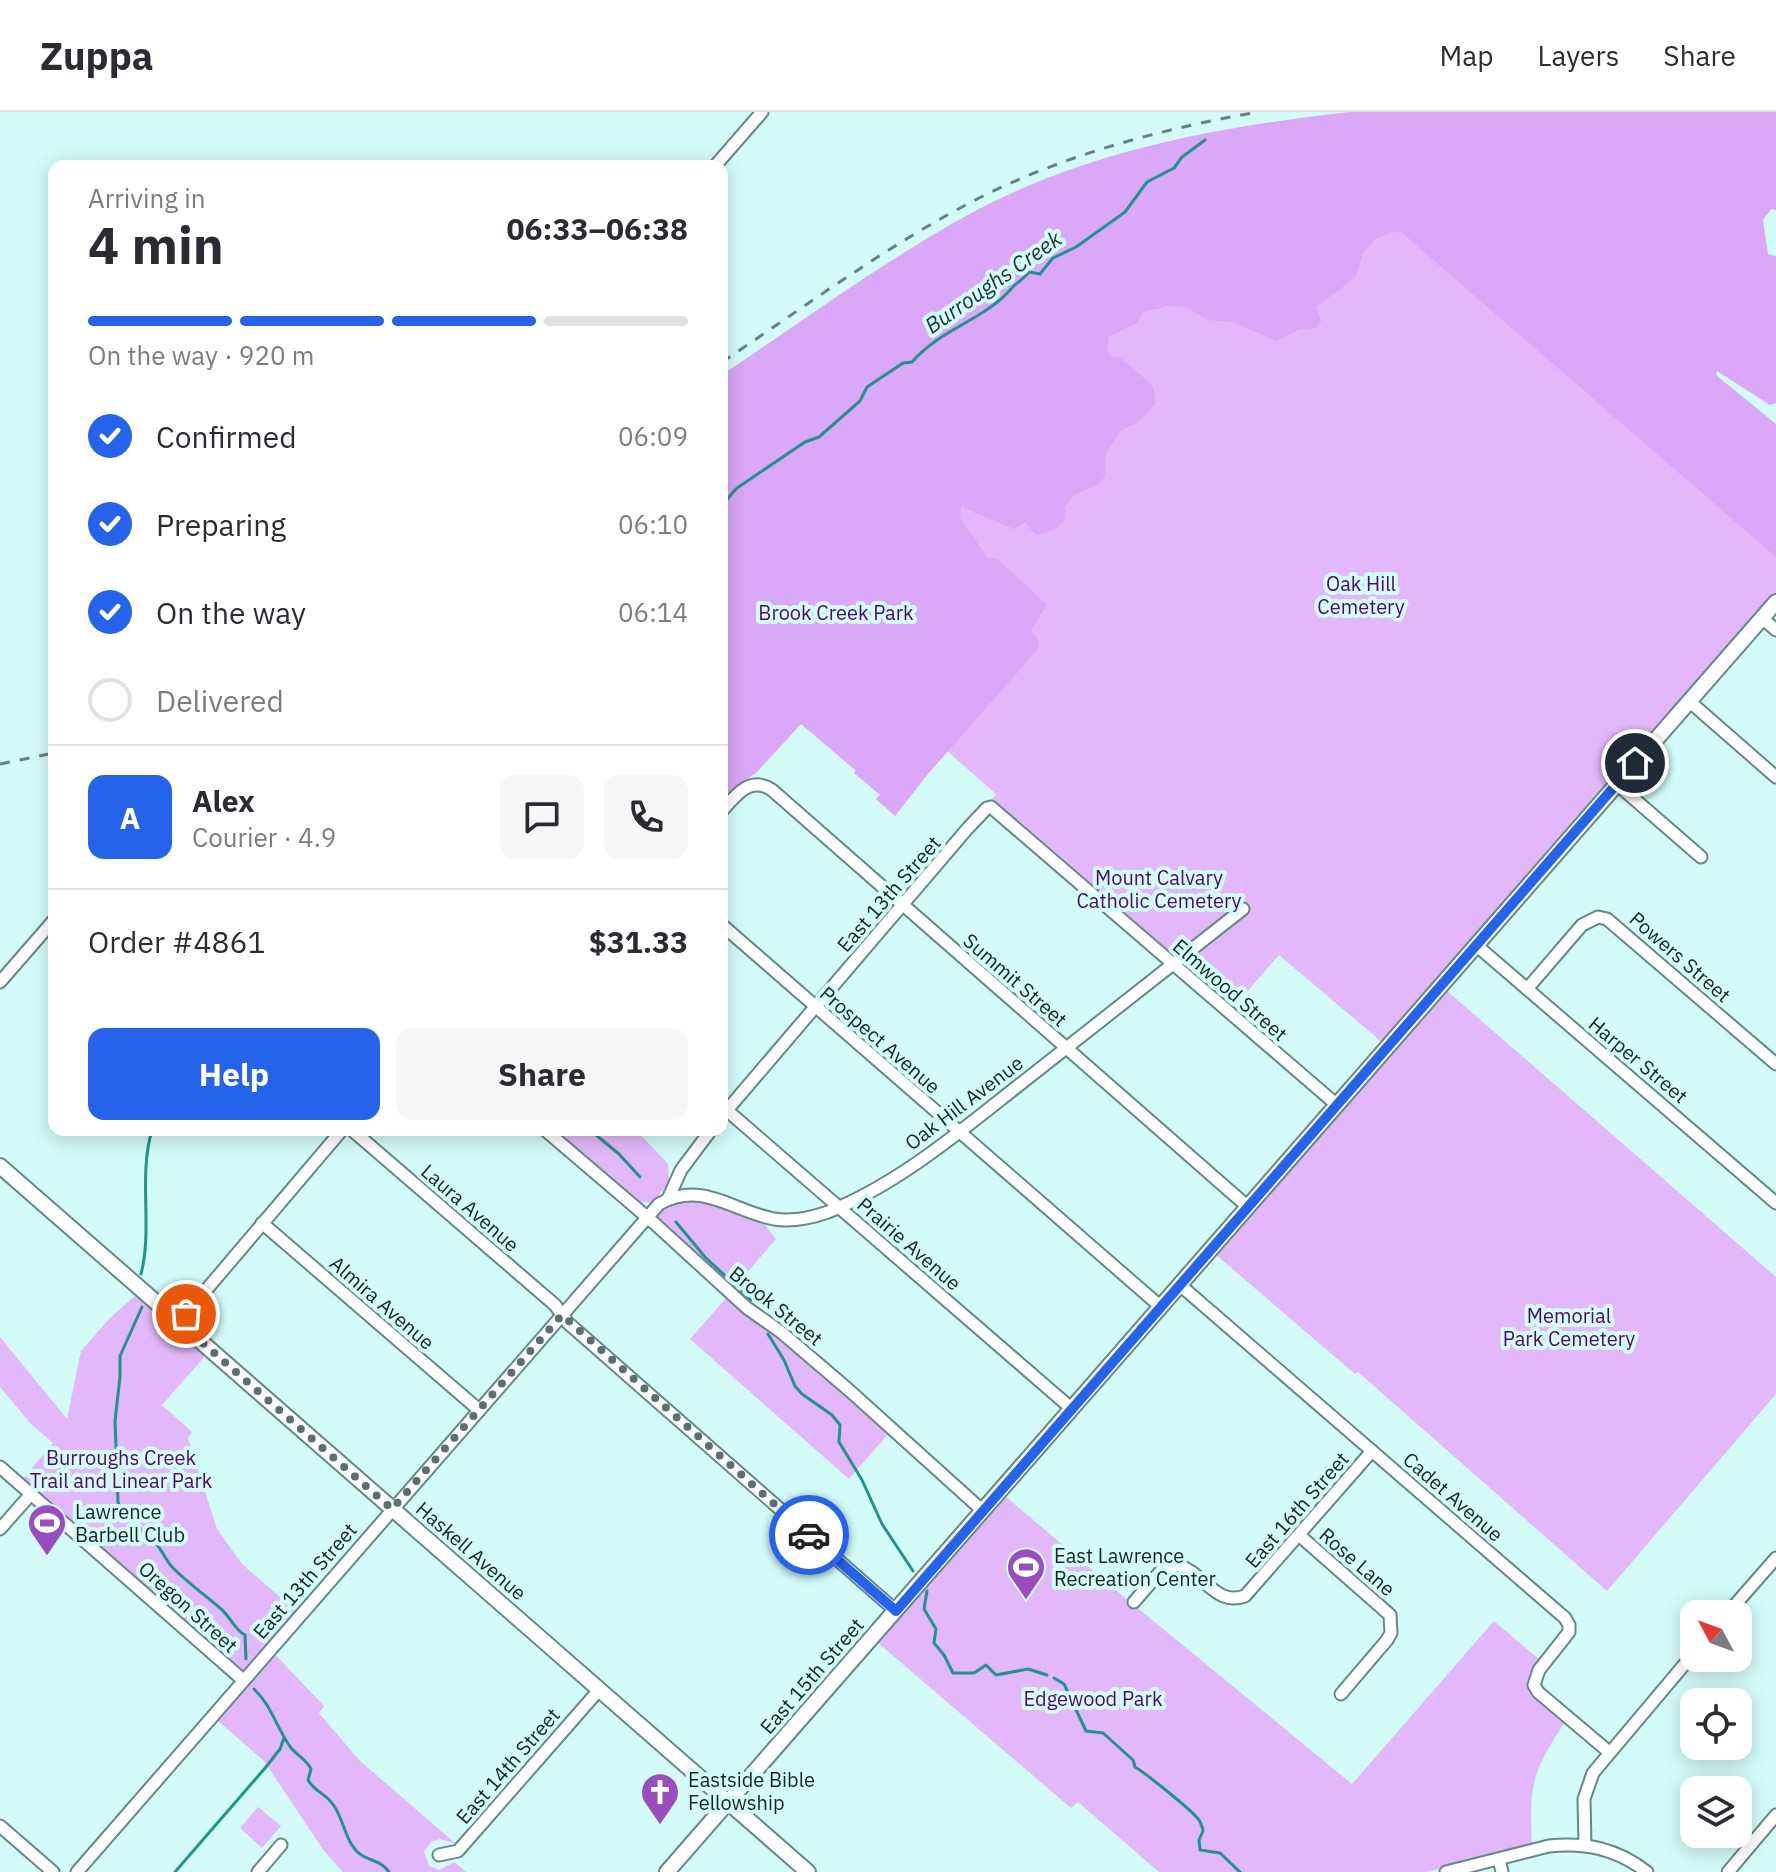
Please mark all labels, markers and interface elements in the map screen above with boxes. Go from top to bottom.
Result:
text: Zuppa [40,31,153,80]
text: Map [1439,37,1493,74]
text: Layers [1537,37,1619,74]
text: Share [1663,37,1736,74]
text: Arriving in [88,181,205,215]
text: 06:33–06:38 [507,209,688,248]
text: 4 min [88,211,224,278]
water label: Burroughs Creek [919,223,1067,340]
text: On the way · 920 m [88,338,314,372]
icon: check [88,414,132,458]
text: Confirmed [156,417,297,456]
text: 06:09 [618,419,688,453]
icon: check [88,502,132,546]
text: Preparing [156,505,286,544]
text: 06:10 [618,507,688,541]
park label: Oak Hill Cemetery [1317,570,1405,620]
icon: check [88,590,132,634]
text: On the way [156,593,306,632]
text: 06:14 [618,595,688,629]
park label: Brook Creek Park [758,599,914,626]
text: Delivered [156,681,284,720]
pin [1601,729,1669,797]
icon: home [1613,741,1657,785]
button: chat [500,775,584,859]
button: phone [604,775,688,859]
text: Alex [192,781,255,820]
text: A [120,798,140,837]
text: Courier · 4.9 [192,820,336,854]
street label: East 13th Street [831,830,947,957]
park label: Mount Calvary Catholic Cemetery [1076,864,1242,914]
street label: Powers Street [1624,905,1737,1008]
text: Order #4861 [88,922,265,961]
text: $31.33 [589,922,688,961]
street label: Summit Street [958,927,1073,1032]
street label: Elmwood Street [1167,932,1293,1047]
street label: Prospect Avenue [814,980,946,1099]
street label: Harper Street [1583,1010,1694,1109]
button: Help [88,1028,380,1120]
button: Share [396,1028,688,1120]
street label: Oak Hill Avenue [899,1049,1028,1156]
street label: Laura Avenue [416,1158,525,1258]
street label: Prairie Avenue [852,1191,967,1296]
street label: Almira Avenue [324,1250,440,1356]
street label: Brook Street [724,1260,829,1352]
pin [152,1280,220,1348]
icon: bag [164,1292,208,1336]
park label: Memorial Park Cemetery [1503,1302,1635,1352]
park label: Burroughs Creek Trail and Linear Park [30,1444,213,1494]
street label: East 16th Street [1239,1446,1355,1573]
street label: Cadet Avenue [1398,1446,1509,1548]
street label: Haskell Avenue [410,1495,532,1606]
courier [769,1495,849,1575]
place label: Lawrence Barbell Club [75,1498,185,1548]
sports icon: Lawrence Barbell Club [26,1502,68,1557]
icon: car [787,1513,831,1557]
street label: East 13th Street [247,1517,363,1644]
street label: Rose Lane [1314,1521,1401,1602]
place label: East Lawrence Recreation Center [1054,1542,1216,1592]
sports icon: East Lawrence Recreation Center [1005,1546,1047,1601]
street label: Oregon Street [133,1555,244,1658]
north arrow [1680,1600,1752,1672]
map controls [1680,1600,1752,1848]
street label: East 15th Street [754,1612,870,1739]
park label: Edgewood Park [1024,1685,1163,1712]
button: locate [1680,1688,1752,1760]
street label: East 14th Street [450,1702,566,1829]
place label: Eastside Bible Fellowship [688,1766,815,1816]
church icon: Eastside Bible Fellowship [639,1771,681,1826]
button: layers [1680,1776,1752,1848]

